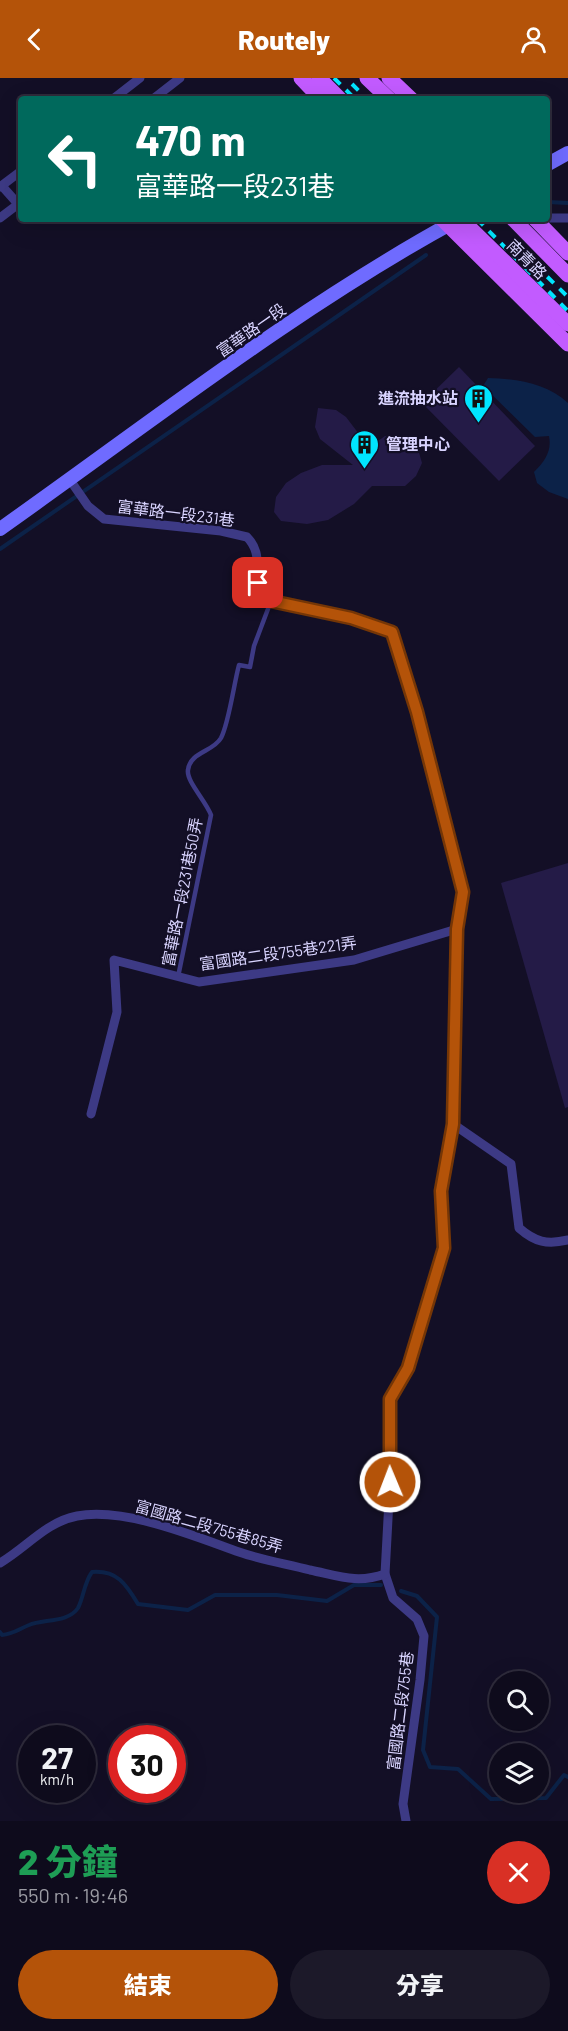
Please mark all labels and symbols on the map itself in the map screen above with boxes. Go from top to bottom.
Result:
street label: 南青路 [504,235,551,282]
street label: 富華路一段 [212,299,289,360]
building icon: 進流抽水站 [463,382,495,424]
place label: 進流抽水站 [378,388,458,407]
building icon: 管理中心 [349,428,381,470]
place label: 管理中心 [386,434,450,453]
street label: 富華路一段231巷 [116,496,236,529]
pin [232,557,283,608]
street label: 富華路一段231巷50弄 [158,816,205,968]
street label: 富國路二段755巷221弄 [198,932,358,973]
position arrow [358,1450,422,1514]
street label: 富國路二段755巷85弄 [133,1495,285,1556]
street label: 富國路二段755巷 [383,1650,416,1772]
speed limit sign: 30 [108,1725,186,1803]

